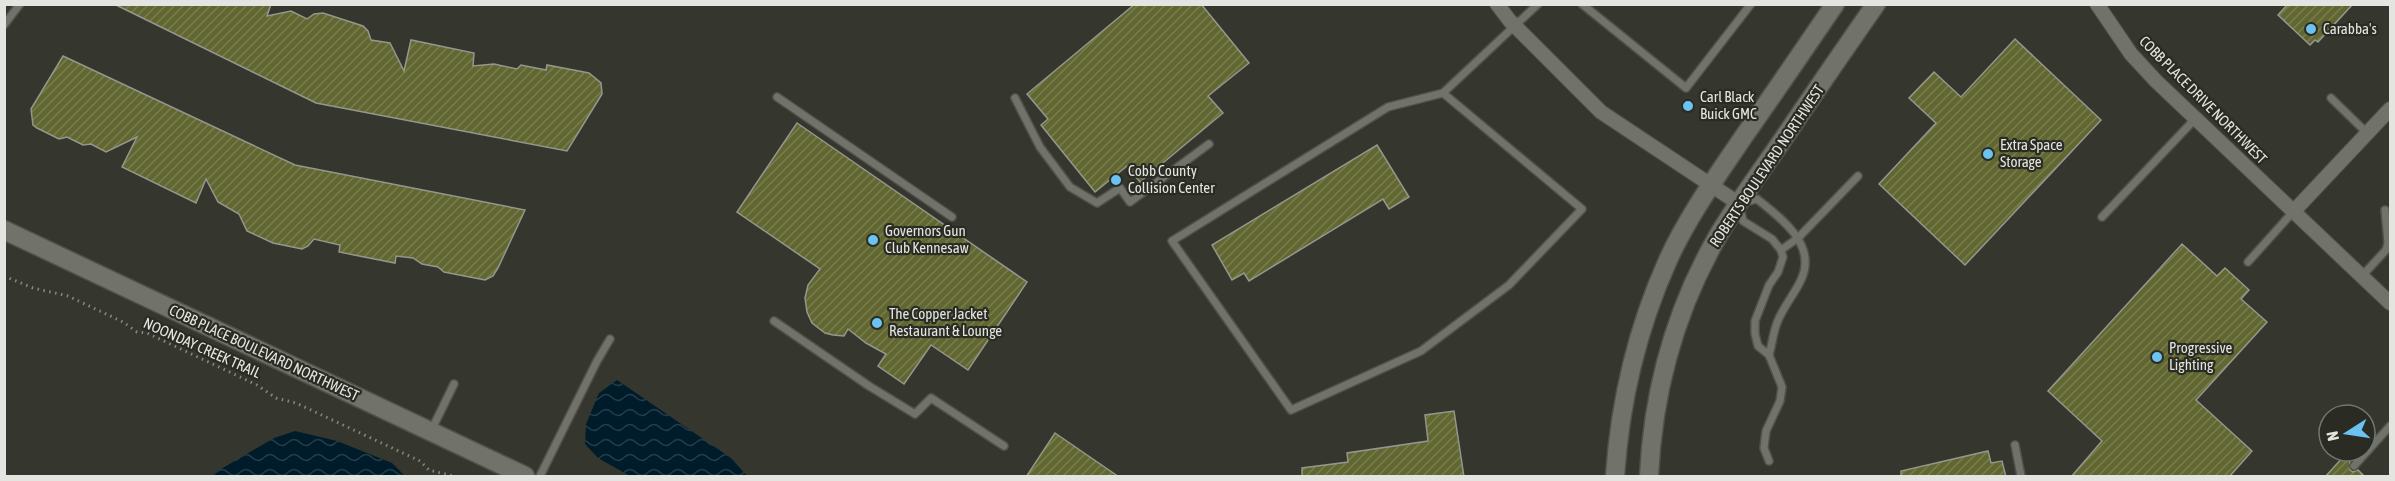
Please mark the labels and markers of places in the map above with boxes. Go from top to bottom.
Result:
place label: Carabba's [2323,20,2377,37]
marker: Carabba's [2304,22,2318,36]
place label: Carl Black Buick GMC [1700,88,1757,122]
marker: Carl Black Buick GMC [1681,99,1695,113]
place label: Extra Space Storage [2000,136,2063,170]
marker: Extra Space Storage [1981,147,1995,161]
place label: Cobb County Collision Center [1128,162,1215,196]
marker: Cobb County Collision Center [1109,173,1123,187]
place label: Governors Gun Club Kennesaw [885,222,969,256]
marker: Governors Gun Club Kennesaw [866,233,880,247]
place label: The Copper Jacket Restaurant & Lounge [889,305,1002,339]
marker: The Copper Jacket Restaurant & Lounge [870,316,884,330]
place label: Progressive Lighting [2169,339,2233,373]
marker: Progressive Lighting [2150,350,2164,364]

